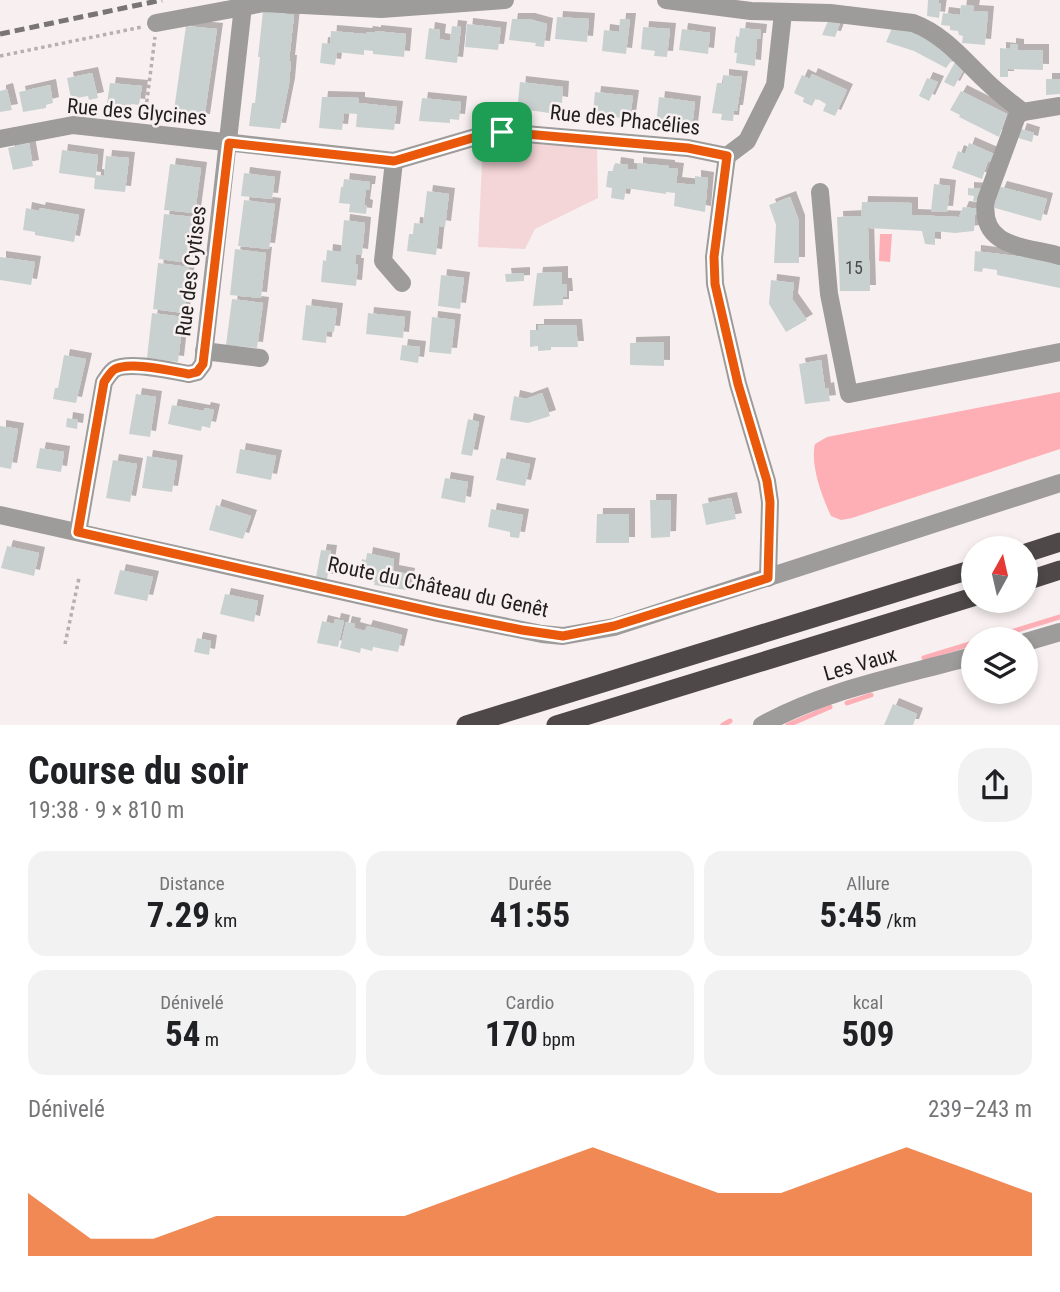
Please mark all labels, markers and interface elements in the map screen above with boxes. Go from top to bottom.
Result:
street label: Rue des Glycines [66,94,208,130]
street label: Rue des Phacélies [549,100,701,140]
pin [472,102,532,162]
icon: arrive [483,113,521,151]
street label: Rue des Cytises [171,204,211,338]
house number: 15 [845,257,863,278]
north arrow [961,536,1038,612]
map controls [961,536,1038,704]
street label: Route du Château du Genêt [325,552,551,622]
button: layers [961,627,1038,704]
street label: Les Vaux [821,642,899,686]
button: share [958,748,1032,822]
text: Course du soir [28,749,249,793]
text: 19:38 · 9 × 810 m [28,797,184,824]
text: Distance [159,872,225,895]
text: Durée [508,872,552,895]
text: Allure [846,872,890,895]
text: 7.29 [147,895,210,936]
text: 41:55 [490,895,570,936]
text: 5:45 [820,895,882,936]
text: km [210,909,237,932]
text: /km [882,909,916,932]
text: Dénivelé [160,991,224,1014]
text: Cardio [506,991,554,1014]
text: kcal [853,991,883,1014]
text: 54 [165,1014,200,1055]
text: 170 [485,1014,538,1055]
text: 509 [841,1014,895,1055]
text: m [200,1028,219,1051]
text: bpm [538,1028,575,1051]
text: Dénivelé [28,1096,105,1123]
text: 239–243 m [928,1096,1032,1123]

